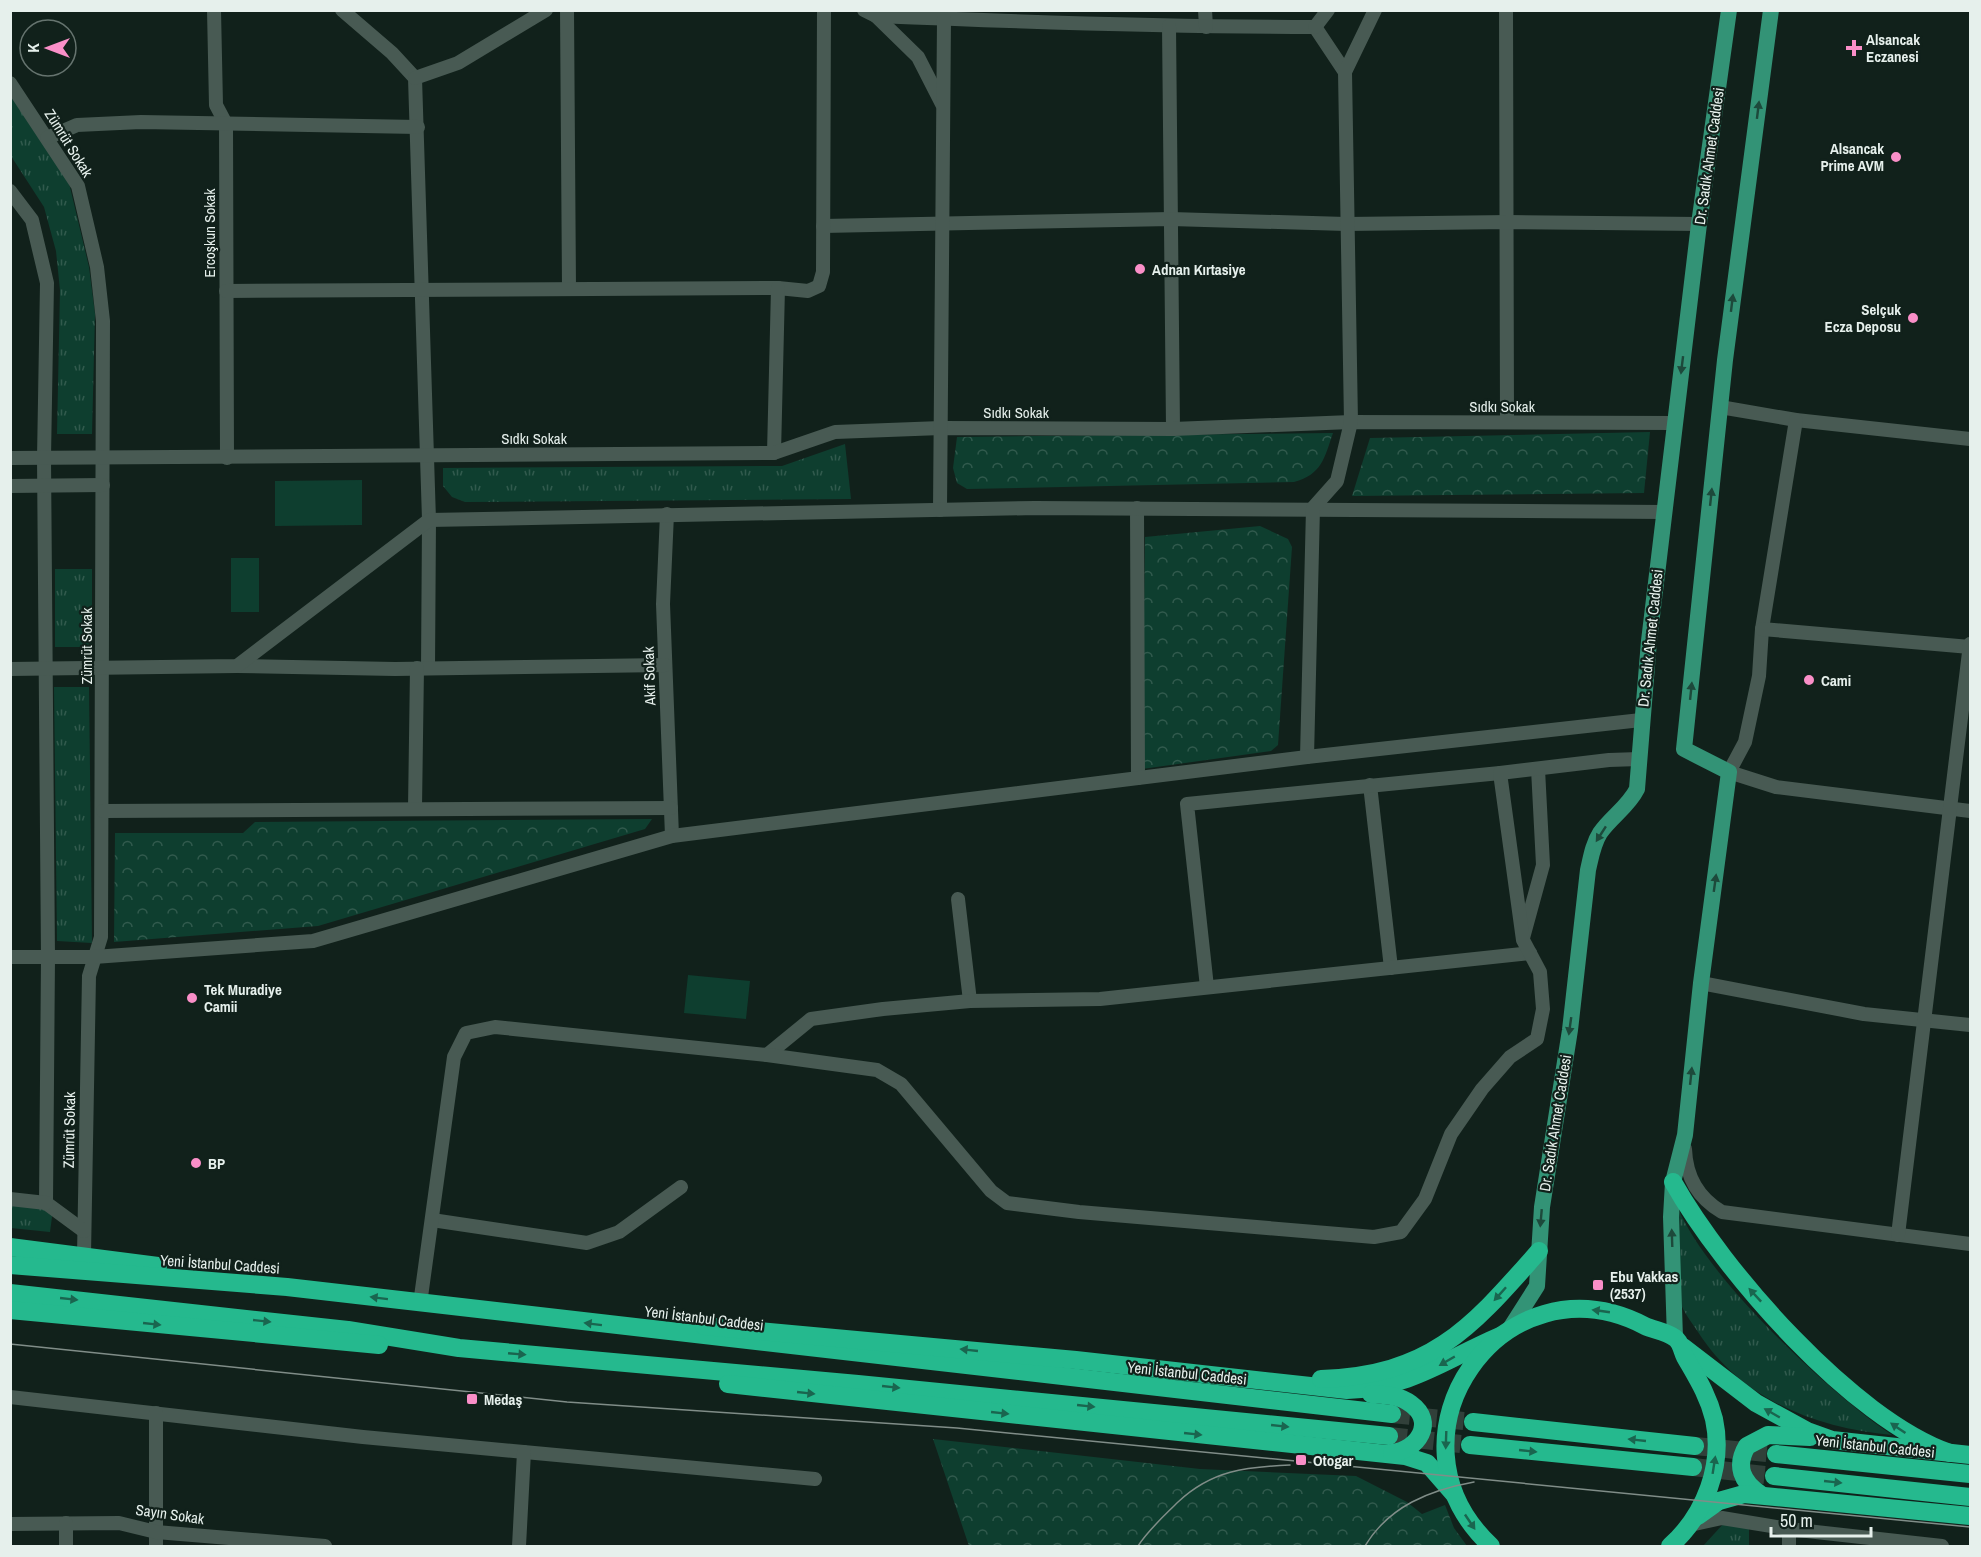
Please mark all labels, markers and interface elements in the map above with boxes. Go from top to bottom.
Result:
north arrow [18,18,78,78]
place label: Alsancak Eczanesi [1866,29,1920,67]
marker: Alsancak Eczanesi [1847,41,1861,55]
text: K [22,43,44,53]
street label: Dr. Sadık Ahmet Caddesi [1689,86,1729,226]
one-way arrow [1753,100,1762,119]
street label: Zümrüt Sokak [40,105,99,182]
place label: Alsancak Prime AVM [1820,138,1884,176]
marker: Alsancak Prime AVM [1889,150,1903,164]
street label: Ercoşkun Sokak [199,188,220,277]
place label: Adnan Kırtasiye [1152,259,1246,280]
marker: Adnan Kırtasiye [1133,262,1147,276]
one-way arrow [1728,294,1737,313]
place label: Selçuk Ecza Deposu [1824,299,1901,337]
marker: Selçuk Ecza Deposu [1906,311,1920,325]
one-way arrow [1677,356,1687,375]
street label: Sıdkı Sokak [1469,396,1536,417]
street label: Sıdkı Sokak [983,402,1050,423]
street label: Sıdkı Sokak [501,428,568,449]
one-way arrow [1706,488,1716,507]
street label: Dr. Sadık Ahmet Caddesi [1632,568,1668,708]
street label: Zümrüt Sokak [76,607,97,684]
street label: Akif Sokak [637,645,661,707]
place label: Cami [1821,670,1851,691]
marker: Cami [1802,673,1816,687]
one-way arrow [1686,682,1696,701]
one-way arrow [1595,826,1606,843]
one-way arrow [1710,873,1719,892]
place label: Tek Muradiye Camii [204,979,282,1017]
marker: Tek Muradiye Camii [185,991,199,1005]
one-way arrow [1566,1016,1575,1035]
street label: Dr. Sadık Ahmet Caddesi [1534,1053,1576,1193]
one-way arrow [1686,1067,1695,1086]
street label: Zümrüt Sokak [58,1091,80,1168]
place label: BP [208,1153,225,1174]
marker: BP [189,1156,203,1170]
one-way arrow [1536,1209,1546,1228]
one-way arrow [1667,1228,1677,1247]
street label: Yeni İstanbul Caddesi [159,1249,281,1279]
place label: Ebu Vakkas (2537) [1610,1266,1679,1304]
marker: Ebu Vakkas (2537) [1591,1278,1605,1292]
one-way arrow [1494,1286,1507,1301]
one-way arrow [1749,1288,1762,1303]
one-way arrow [59,1294,78,1304]
one-way arrow [369,1294,388,1303]
street label: Yeni İstanbul Caddesi [643,1300,765,1336]
one-way arrow [1591,1306,1610,1315]
one-way arrow [253,1316,272,1325]
one-way arrow [143,1319,162,1329]
one-way arrow [584,1319,603,1329]
one-way arrow [959,1345,978,1355]
one-way arrow [508,1349,527,1359]
street label: Yeni İstanbul Caddesi [1126,1356,1248,1390]
one-way arrow [1438,1356,1455,1366]
one-way arrow [882,1382,901,1392]
one-way arrow [796,1388,815,1398]
place label: Medaş [484,1389,522,1410]
marker: Medaş [465,1392,479,1406]
one-way arrow [1076,1401,1095,1411]
one-way arrow [990,1408,1009,1418]
one-way arrow [1763,1408,1780,1418]
one-way arrow [1270,1421,1289,1431]
one-way arrow [1889,1422,1906,1433]
one-way arrow [1184,1429,1203,1439]
street label: Yeni İstanbul Caddesi [1814,1429,1936,1463]
one-way arrow [1441,1430,1451,1449]
one-way arrow [1627,1435,1646,1445]
one-way arrow [1519,1446,1538,1456]
place label: Otogar [1313,1450,1354,1471]
marker: Otogar [1294,1453,1308,1467]
one-way arrow [1710,1455,1719,1474]
one-way arrow [1823,1477,1842,1487]
street label: Sayın Sokak [134,1499,206,1529]
scale bar [1771,1500,1872,1538]
text: 50 m [1780,1508,1813,1533]
one-way arrow [1464,1514,1475,1530]

